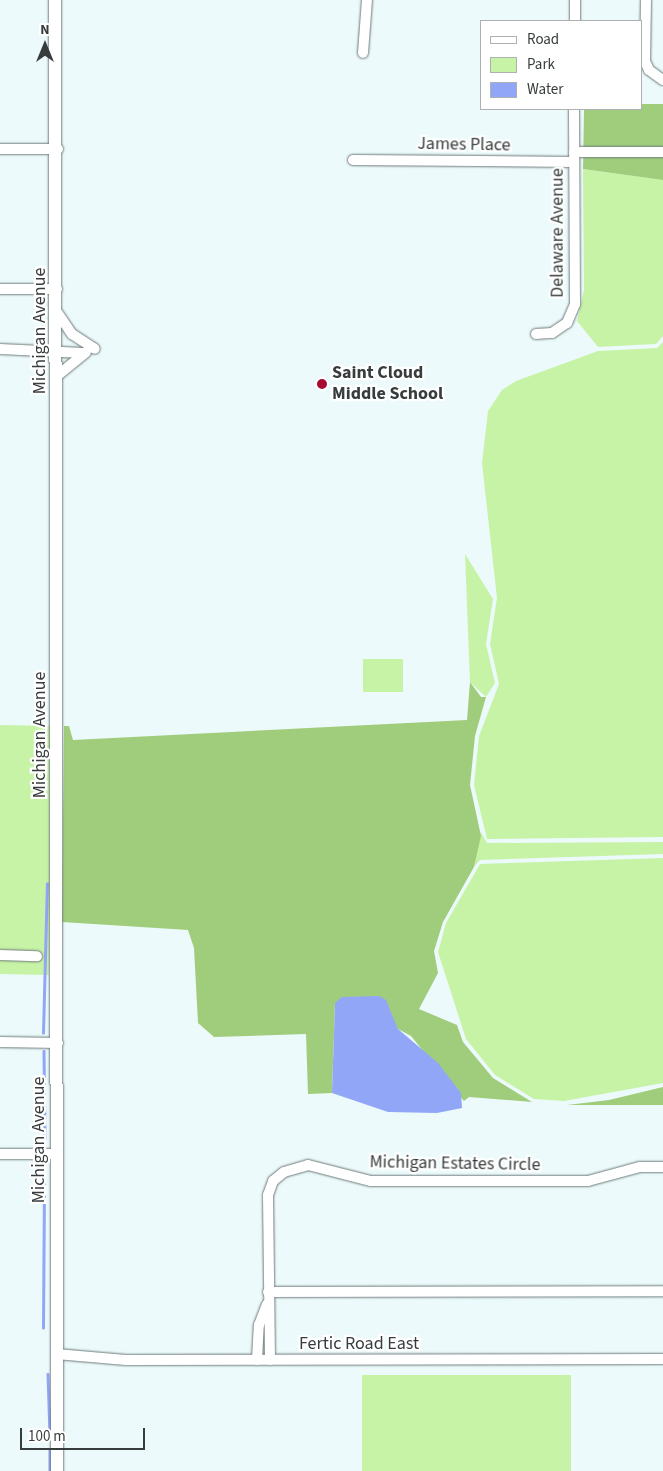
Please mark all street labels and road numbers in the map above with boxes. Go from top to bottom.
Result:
street label: James Place [417,133,511,157]
street label: Delaware Avenue [547,168,569,298]
street label: Michigan Avenue [29,268,51,394]
street label: Michigan Avenue [29,672,51,798]
street label: Michigan Avenue [28,1077,50,1203]
street label: Michigan Estates Circle [369,1152,541,1176]
street label: Fertic Road East [299,1333,419,1355]

